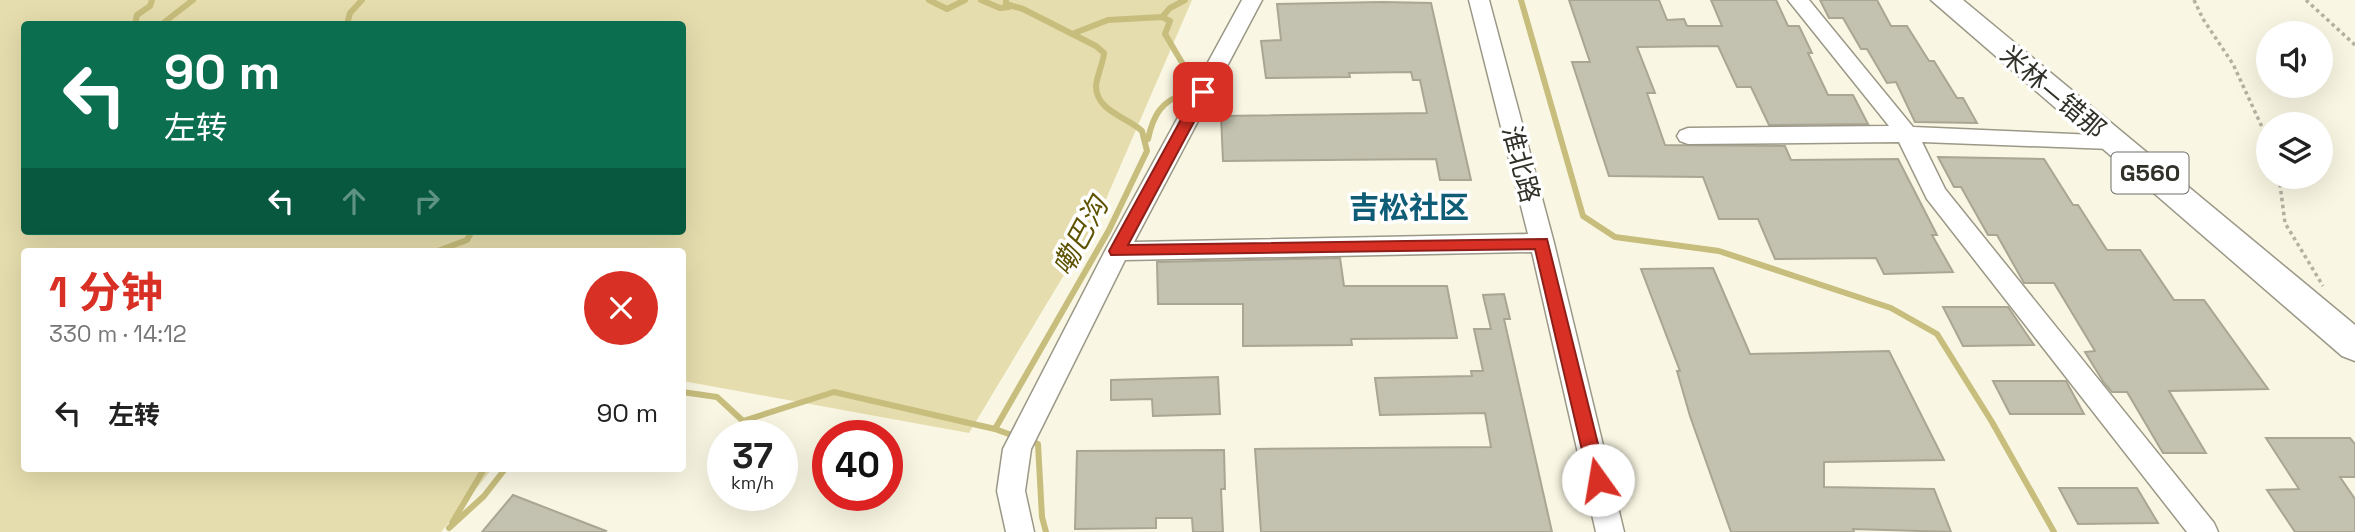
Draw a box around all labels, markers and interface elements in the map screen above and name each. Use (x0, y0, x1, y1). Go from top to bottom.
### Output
map controls (2256, 21, 2333, 189)
button: sound (2256, 21, 2333, 98)
street label: 米林—错那 (1993, 38, 2113, 146)
text: 90 m (164, 41, 280, 103)
icon: left (49, 49, 140, 140)
pin (1173, 62, 1233, 122)
icon: arrive (1184, 73, 1222, 111)
text: 左转 (164, 108, 228, 148)
button: layers (2256, 112, 2333, 189)
street label: 淮北路 (1494, 122, 1548, 206)
road number: G560 (2112, 153, 2188, 194)
icon: left (262, 182, 300, 220)
icon: ahead (335, 182, 373, 220)
icon: right (408, 182, 446, 220)
water label: 嘞巴沟 (1044, 188, 1117, 282)
district label: 吉松社区 (1349, 188, 1469, 227)
text: 1 分钟 (49, 266, 163, 319)
button: close (584, 271, 658, 345)
text: 330 m · 14:12 (49, 319, 187, 349)
icon: left (49, 394, 87, 432)
text: 90 m (596, 396, 658, 430)
text: 左转 (108, 398, 160, 432)
speed limit sign: 40 (812, 420, 903, 511)
text: 37 (732, 434, 773, 478)
position arrow (1561, 443, 1635, 517)
text: km/h (731, 471, 774, 494)

